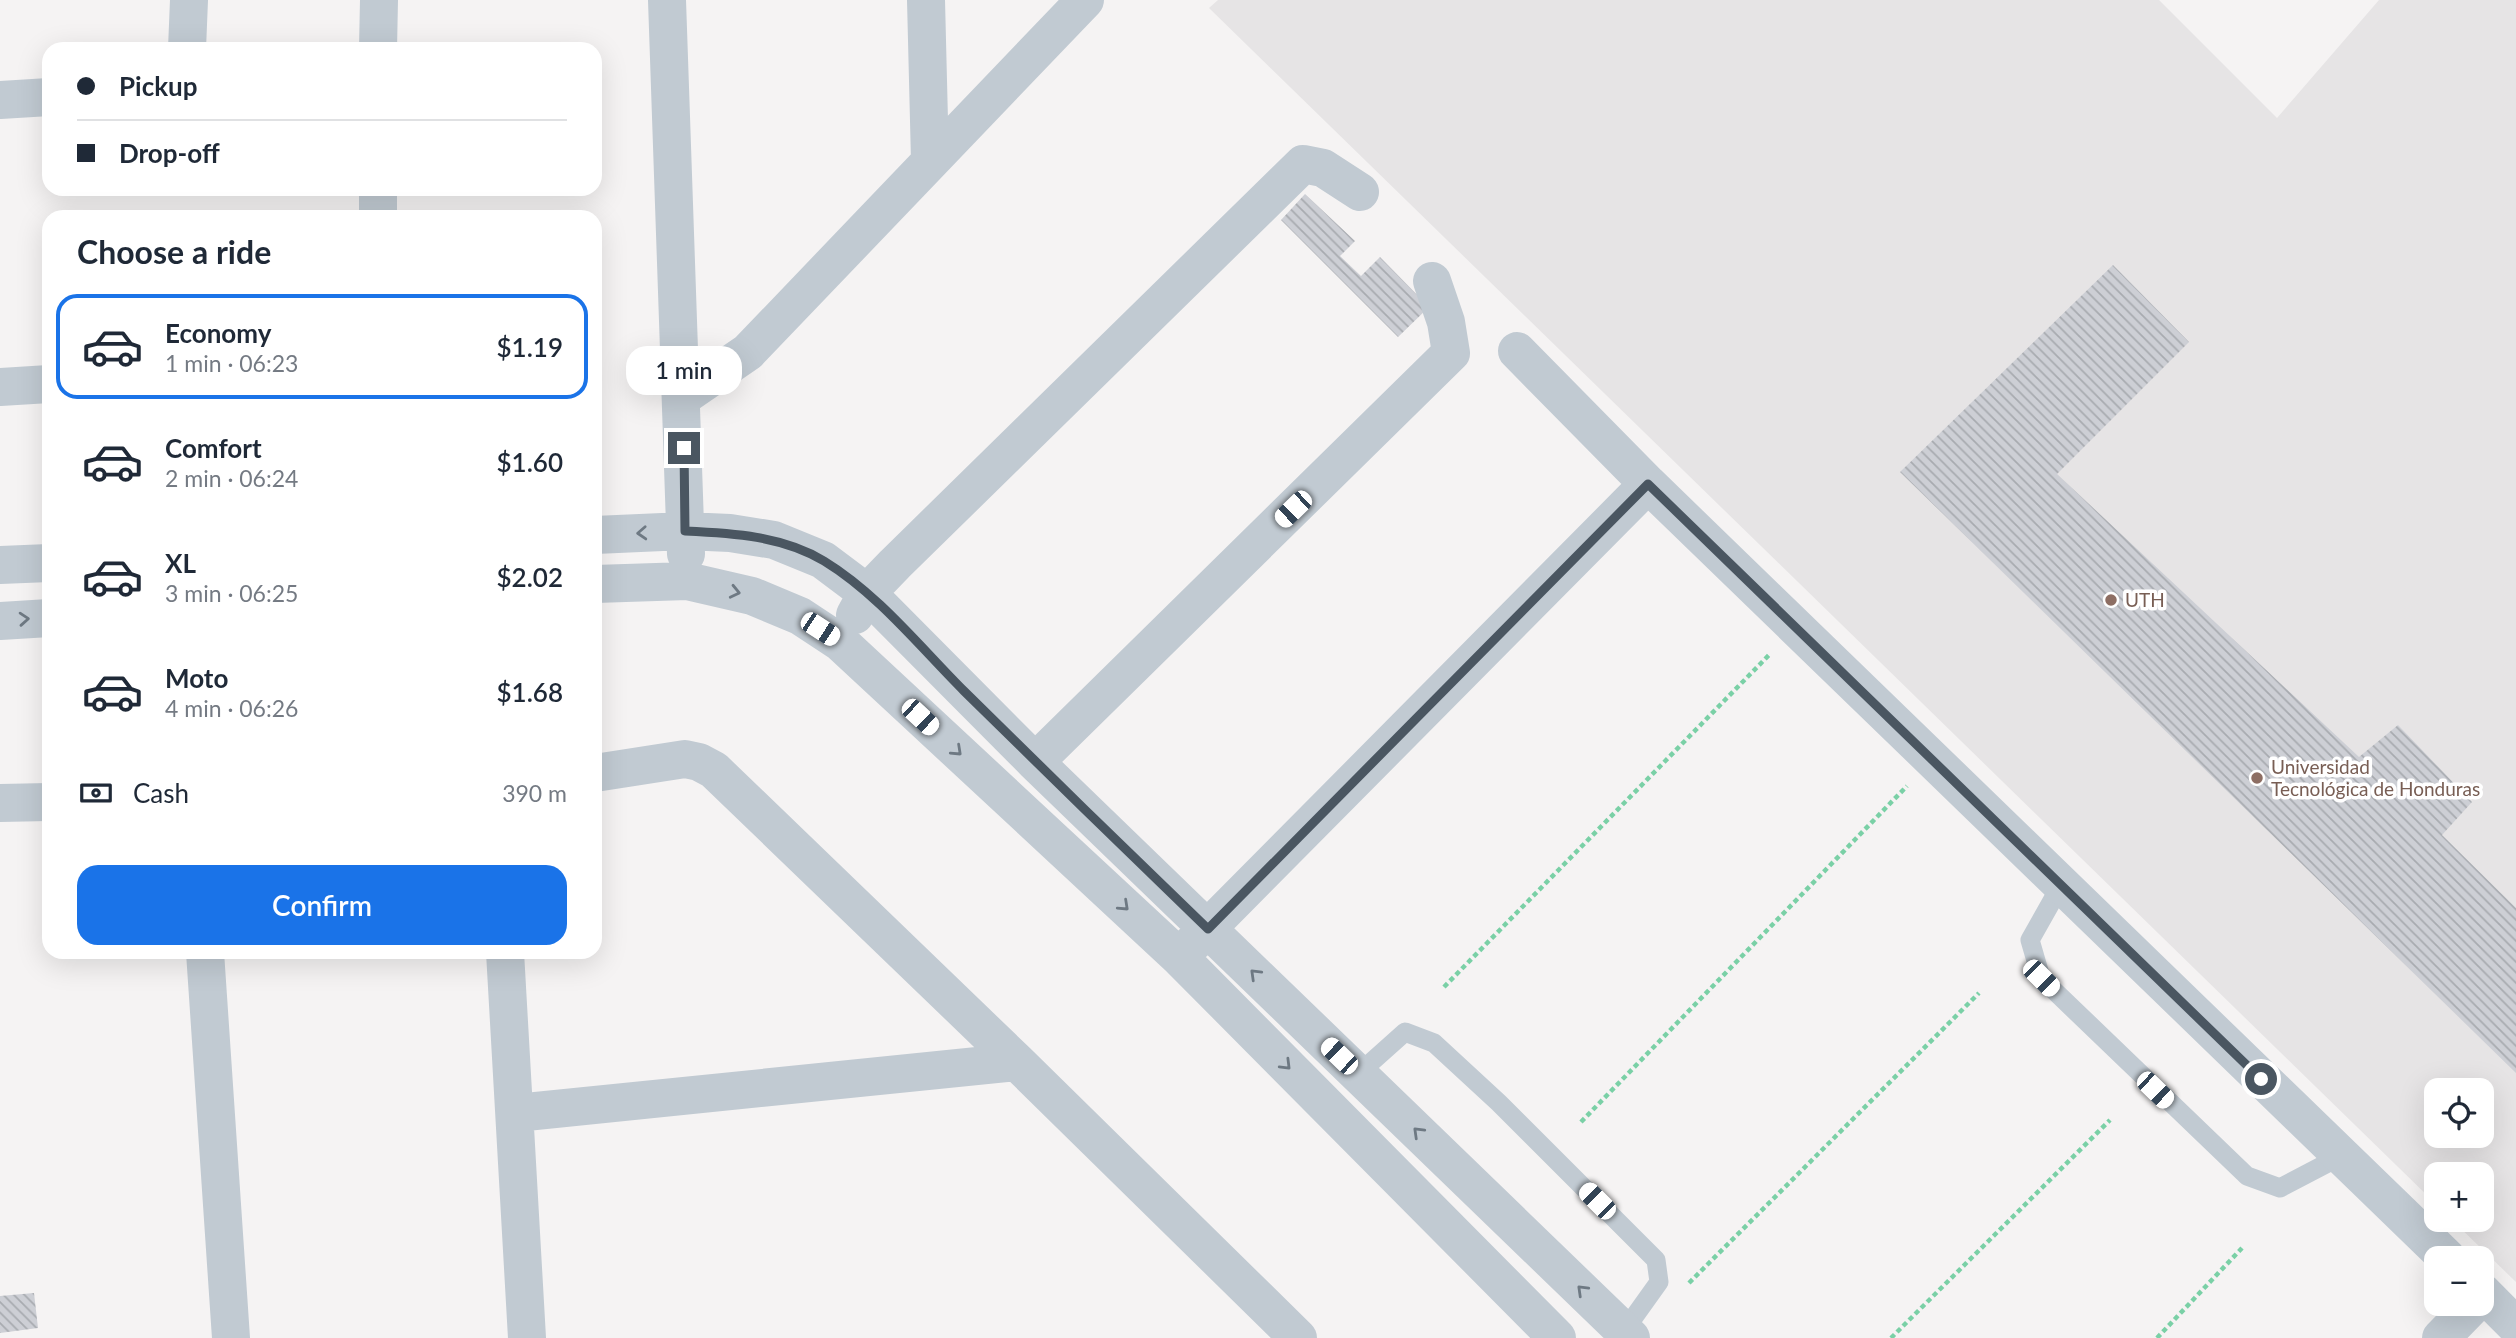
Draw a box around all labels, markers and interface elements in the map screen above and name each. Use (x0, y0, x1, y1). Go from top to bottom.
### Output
text: Pickup (119, 70, 198, 102)
text: Drop-off (119, 137, 220, 169)
text: Choose a ride (77, 232, 271, 271)
icon: car (81, 315, 144, 378)
text: Economy (165, 317, 271, 349)
text: $1.19 (497, 331, 563, 363)
callout: 1 min (626, 346, 742, 396)
text: 1 min · 06:23 (165, 349, 298, 377)
text: 1 min (656, 356, 712, 384)
icon: car (81, 430, 144, 493)
text: Comfort (165, 432, 262, 464)
route end (668, 432, 700, 464)
text: $1.60 (497, 446, 563, 478)
text: 2 min · 06:24 (165, 464, 298, 492)
car (1271, 487, 1316, 531)
one-way arrow (637, 525, 648, 540)
icon: car (81, 545, 144, 608)
text: XL (165, 547, 196, 579)
text: $2.02 (497, 561, 563, 593)
text: 3 min · 06:25 (165, 579, 298, 607)
one-way arrow (729, 584, 741, 598)
place label: UTH (2125, 588, 2165, 611)
marker: UTH (2103, 592, 2119, 608)
car (797, 609, 844, 649)
one-way arrow (19, 612, 30, 627)
icon: car (81, 660, 144, 723)
text: Moto (165, 662, 228, 694)
text: $1.68 (497, 676, 563, 708)
text: 4 min · 06:26 (165, 694, 298, 722)
car (898, 695, 943, 739)
one-way arrow (949, 742, 962, 755)
place label: Universidad Tecnológica de Honduras (2271, 755, 2480, 800)
marker: Universidad Tecnológica de Honduras (2249, 770, 2265, 786)
icon: cash (77, 774, 115, 812)
text: Cash (133, 777, 189, 809)
text: 390 m (502, 779, 567, 807)
button: Confirm (77, 865, 567, 945)
one-way arrow (1116, 897, 1129, 910)
car (2019, 956, 2064, 1000)
one-way arrow (1250, 970, 1263, 983)
car (1317, 1034, 1362, 1078)
one-way arrow (1278, 1057, 1290, 1069)
route start (2245, 1063, 2277, 1095)
car (2133, 1068, 2178, 1112)
map controls (2424, 1078, 2494, 1316)
button: locate (2424, 1078, 2494, 1148)
one-way arrow (1414, 1128, 1427, 1141)
button: + (2424, 1162, 2494, 1232)
car (1575, 1179, 1620, 1223)
button: − (2424, 1246, 2494, 1316)
one-way arrow (1577, 1286, 1590, 1299)

